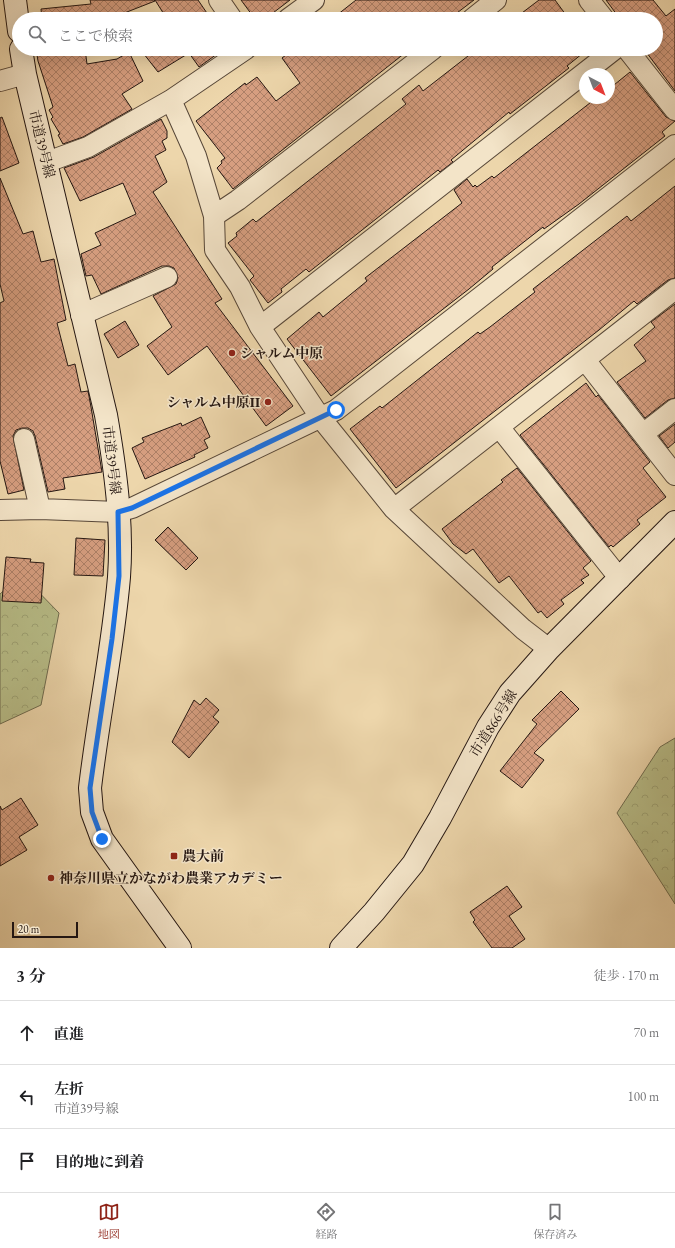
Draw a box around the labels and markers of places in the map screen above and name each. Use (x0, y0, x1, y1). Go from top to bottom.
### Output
place label: シャルム中原 (240, 344, 323, 362)
marker: シャルム中原 (227, 348, 237, 358)
place label: シャルム中原II (167, 393, 260, 411)
marker: シャルム中原II (263, 397, 273, 407)
place label: 農大前 (182, 847, 224, 865)
marker: 農大前 (169, 851, 179, 861)
place label: 神奈川県立かながわ農業アカデミー (59, 869, 283, 887)
marker: 神奈川県立かながわ農業アカデミー (46, 873, 56, 883)

